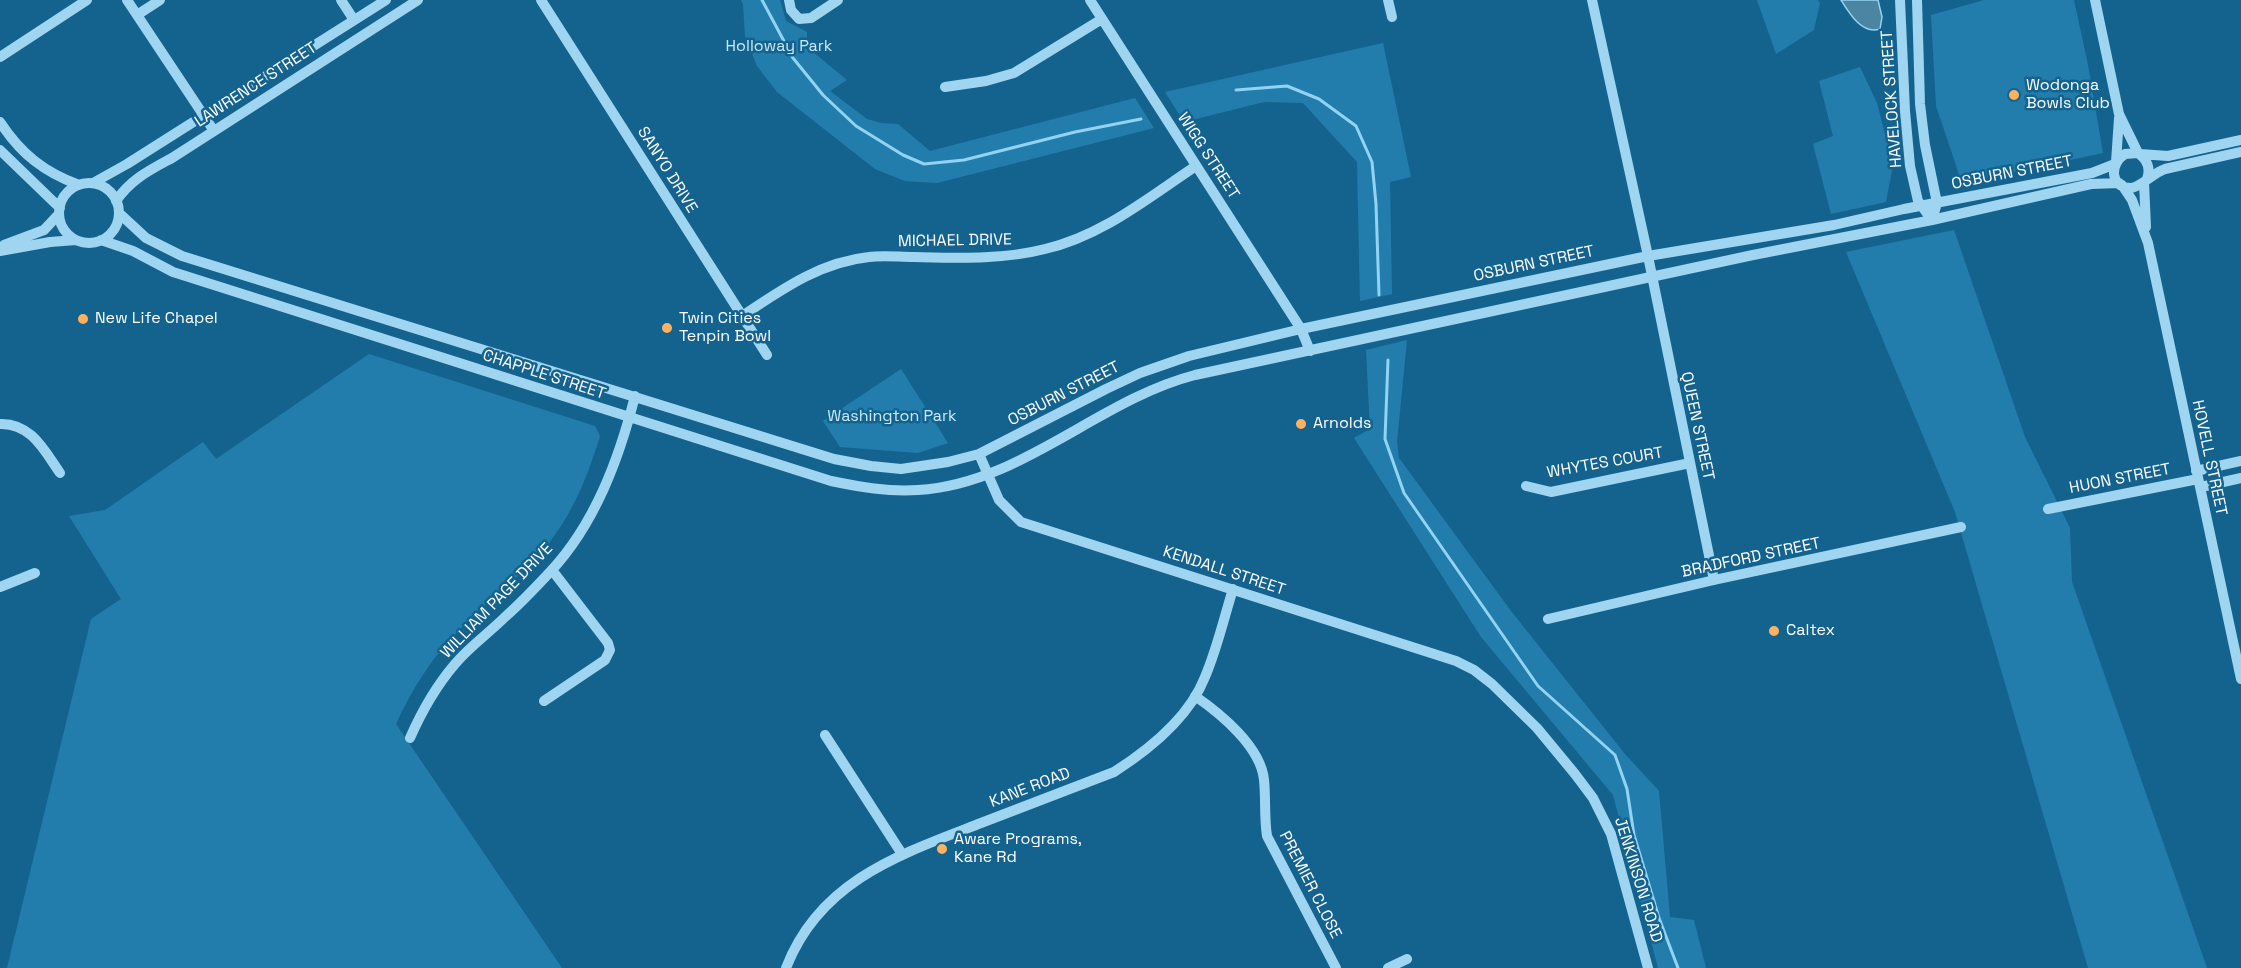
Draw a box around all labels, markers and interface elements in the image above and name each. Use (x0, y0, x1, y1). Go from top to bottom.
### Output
street label: HAVELOCK STREET (1878, 29, 1906, 169)
park label: Holloway Park (726, 37, 832, 57)
street label: LAWRENCE STREET (191, 38, 321, 132)
place label: Wodonga Bowls Club (2026, 76, 2110, 114)
marker: Wodonga Bowls Club (2007, 88, 2021, 102)
street label: WIGG STREET (1173, 109, 1243, 203)
street label: SANYO DRIVE (633, 123, 701, 217)
street label: OSBURN STREET (1950, 152, 2074, 194)
street label: MICHAEL DRIVE (898, 230, 1012, 252)
street label: OSBURN STREET (1472, 242, 1596, 286)
place label: New Life Chapel (95, 309, 218, 329)
place label: Twin Cities Tenpin Bowl (679, 309, 771, 347)
marker: New Life Chapel (76, 312, 90, 326)
marker: Twin Cities Tenpin Bowl (660, 321, 674, 335)
street label: CHAPPLE STREET (480, 346, 608, 404)
street label: OSBURN STREET (1005, 358, 1123, 430)
street label: QUEEN STREET (1676, 370, 1718, 482)
street label: HOVELL STREET (2187, 398, 2231, 518)
park label: Washington Park (827, 407, 957, 427)
place label: Arnolds (1313, 414, 1371, 434)
marker: Arnolds (1294, 417, 1308, 431)
street label: WHYTES COURT (1545, 443, 1665, 483)
street label: HUON STREET (2068, 460, 2172, 498)
street label: BRADFORD STREET (1680, 534, 1822, 582)
street label: WILLIAM PAGE DRIVE (437, 539, 557, 663)
street label: KENDALL STREET (1160, 542, 1288, 600)
place label: Caltex (1786, 621, 1835, 641)
marker: Caltex (1767, 624, 1781, 638)
street label: KANE ROAD (987, 764, 1073, 812)
street label: JENKINSON ROAD (1610, 815, 1666, 945)
street label: PREMIER CLOSE (1275, 828, 1345, 942)
place label: Aware Programs, Kane Rd (954, 830, 1082, 868)
marker: Aware Programs, Kane Rd (935, 842, 949, 856)

